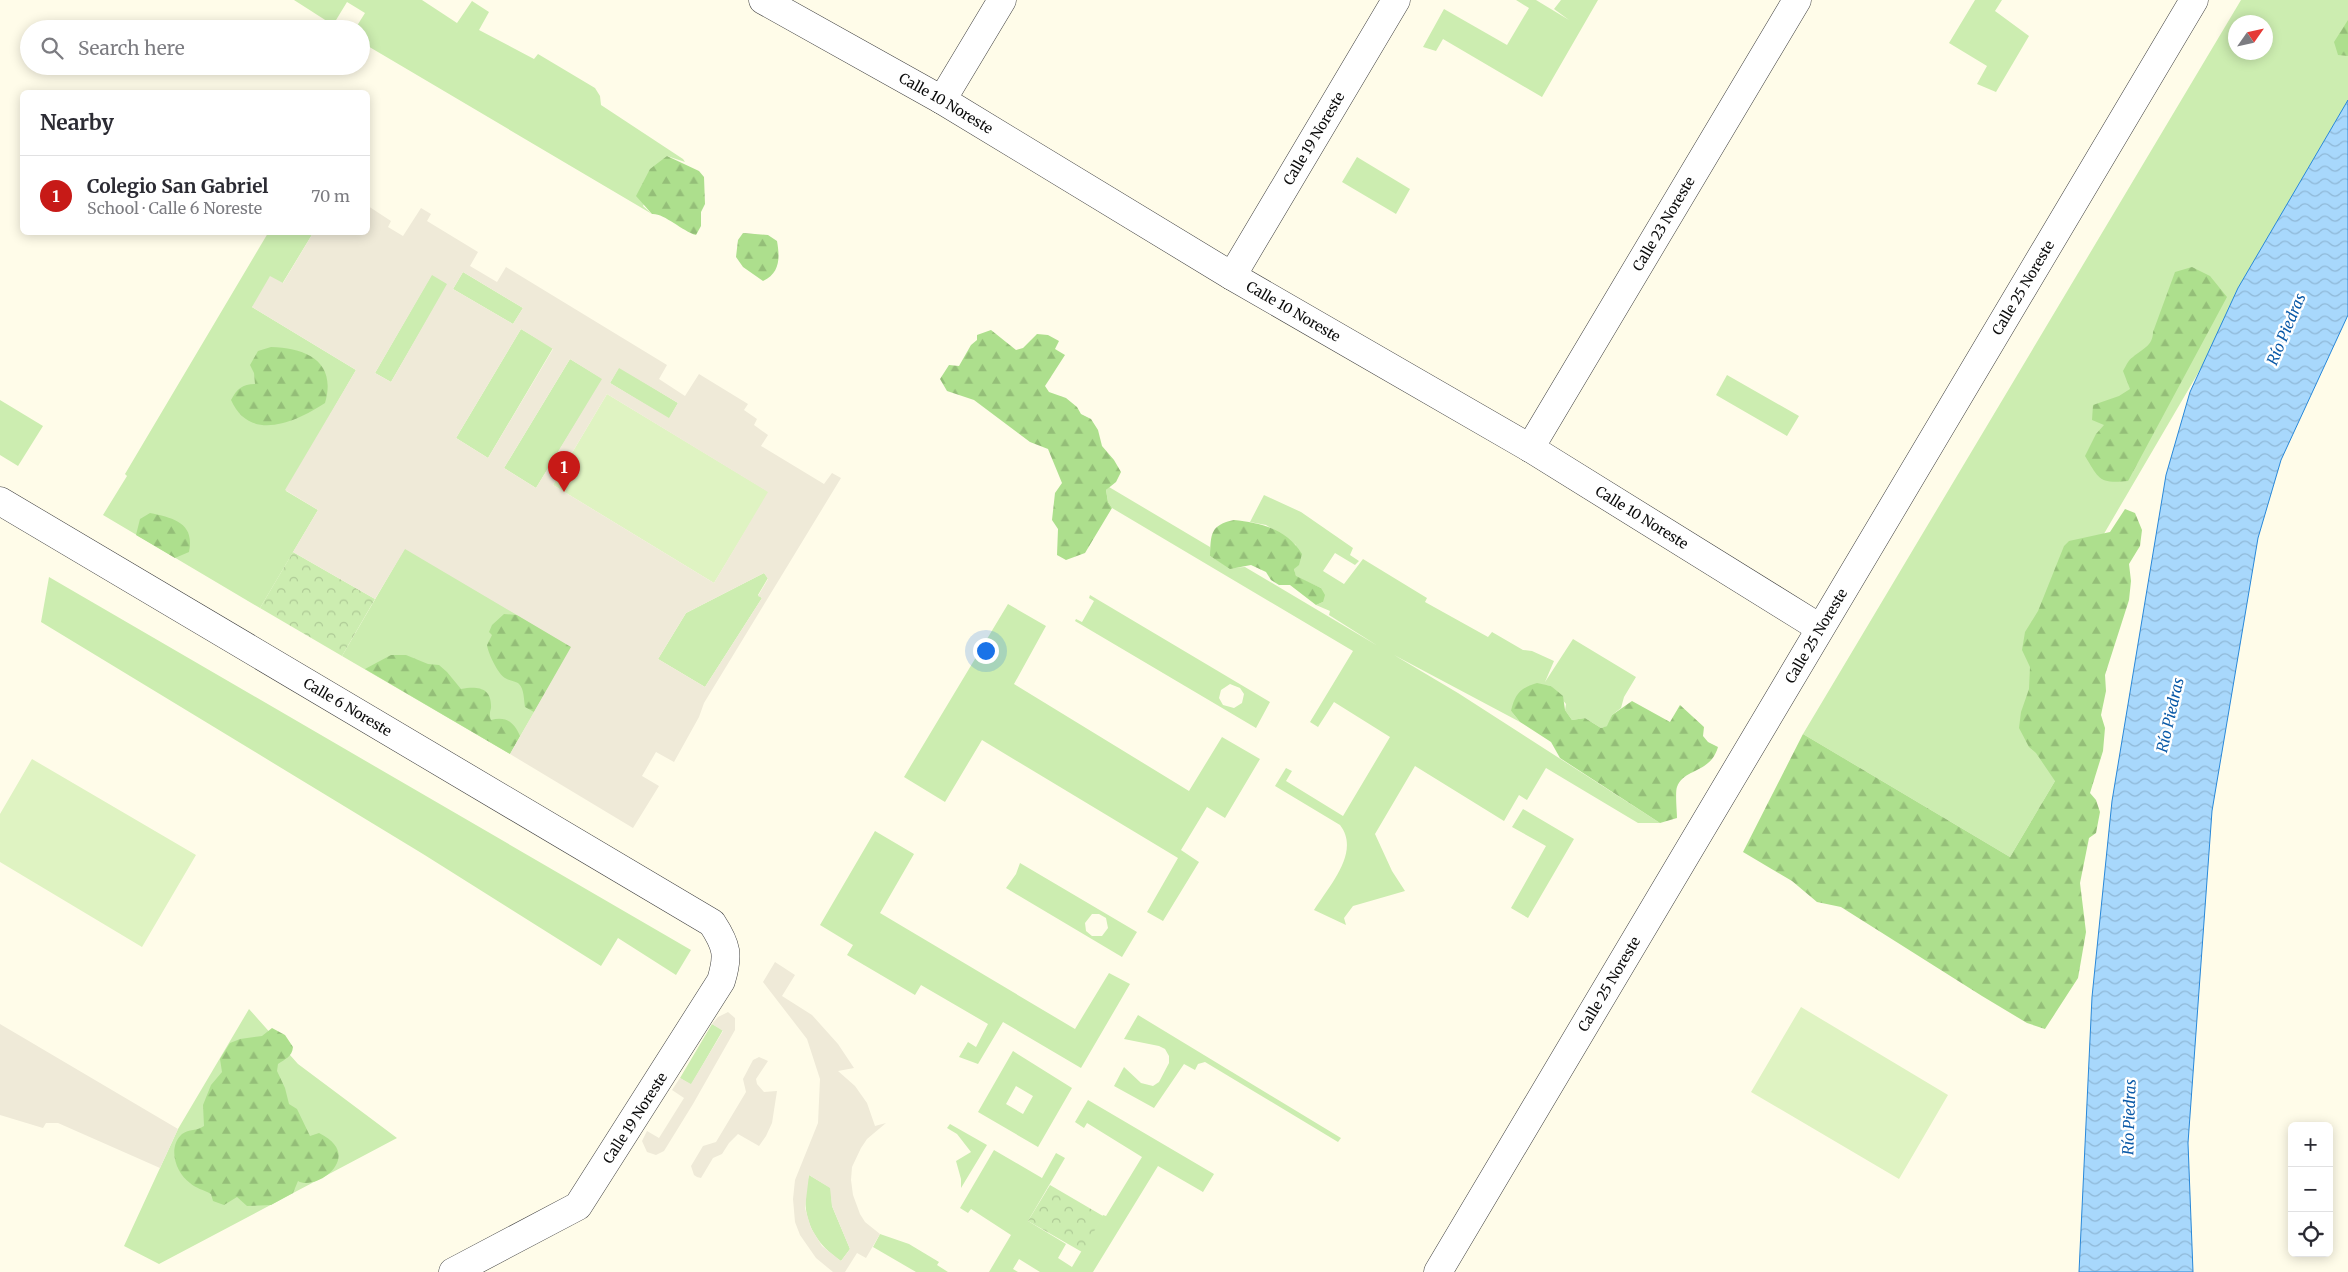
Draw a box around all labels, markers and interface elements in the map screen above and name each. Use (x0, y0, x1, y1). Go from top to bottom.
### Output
north arrow (2228, 15, 2273, 60)
search box (20, 20, 370, 75)
icon: search (38, 34, 66, 62)
text: Search here (78, 36, 185, 60)
street label: Calle 10 Noreste (896, 69, 996, 138)
street label: Calle 19 Noreste (1279, 89, 1348, 188)
text: Nearby (40, 109, 114, 136)
street label: Calle 23 Noreste (1629, 173, 1699, 274)
text: Colegio San Gabriel (87, 174, 269, 198)
text: 1 (52, 186, 60, 206)
text: 70 m (311, 186, 350, 206)
text: School · Calle 6 Noreste (87, 198, 262, 218)
street label: Calle 25 Noreste (1988, 237, 2058, 338)
street label: Calle 10 Noreste (1243, 277, 1344, 346)
water label: Río Piedras (2262, 290, 2310, 368)
pin: 1 (548, 451, 580, 492)
street label: Calle 10 Noreste (1592, 482, 1692, 553)
street label: Calle 25 Noreste (1781, 585, 1851, 687)
your location (973, 638, 999, 664)
street label: Calle 6 Noreste (300, 674, 395, 740)
water label: Río Piedras (2152, 676, 2188, 754)
street label: Calle 25 Noreste (1574, 933, 1644, 1035)
street label: Calle 19 Noreste (599, 1069, 671, 1167)
water label: Río Piedras (2118, 1079, 2140, 1155)
map controls (2288, 1122, 2333, 1257)
button: + (2288, 1122, 2333, 1167)
button: − (2288, 1167, 2333, 1212)
button: locate (2288, 1212, 2333, 1257)

